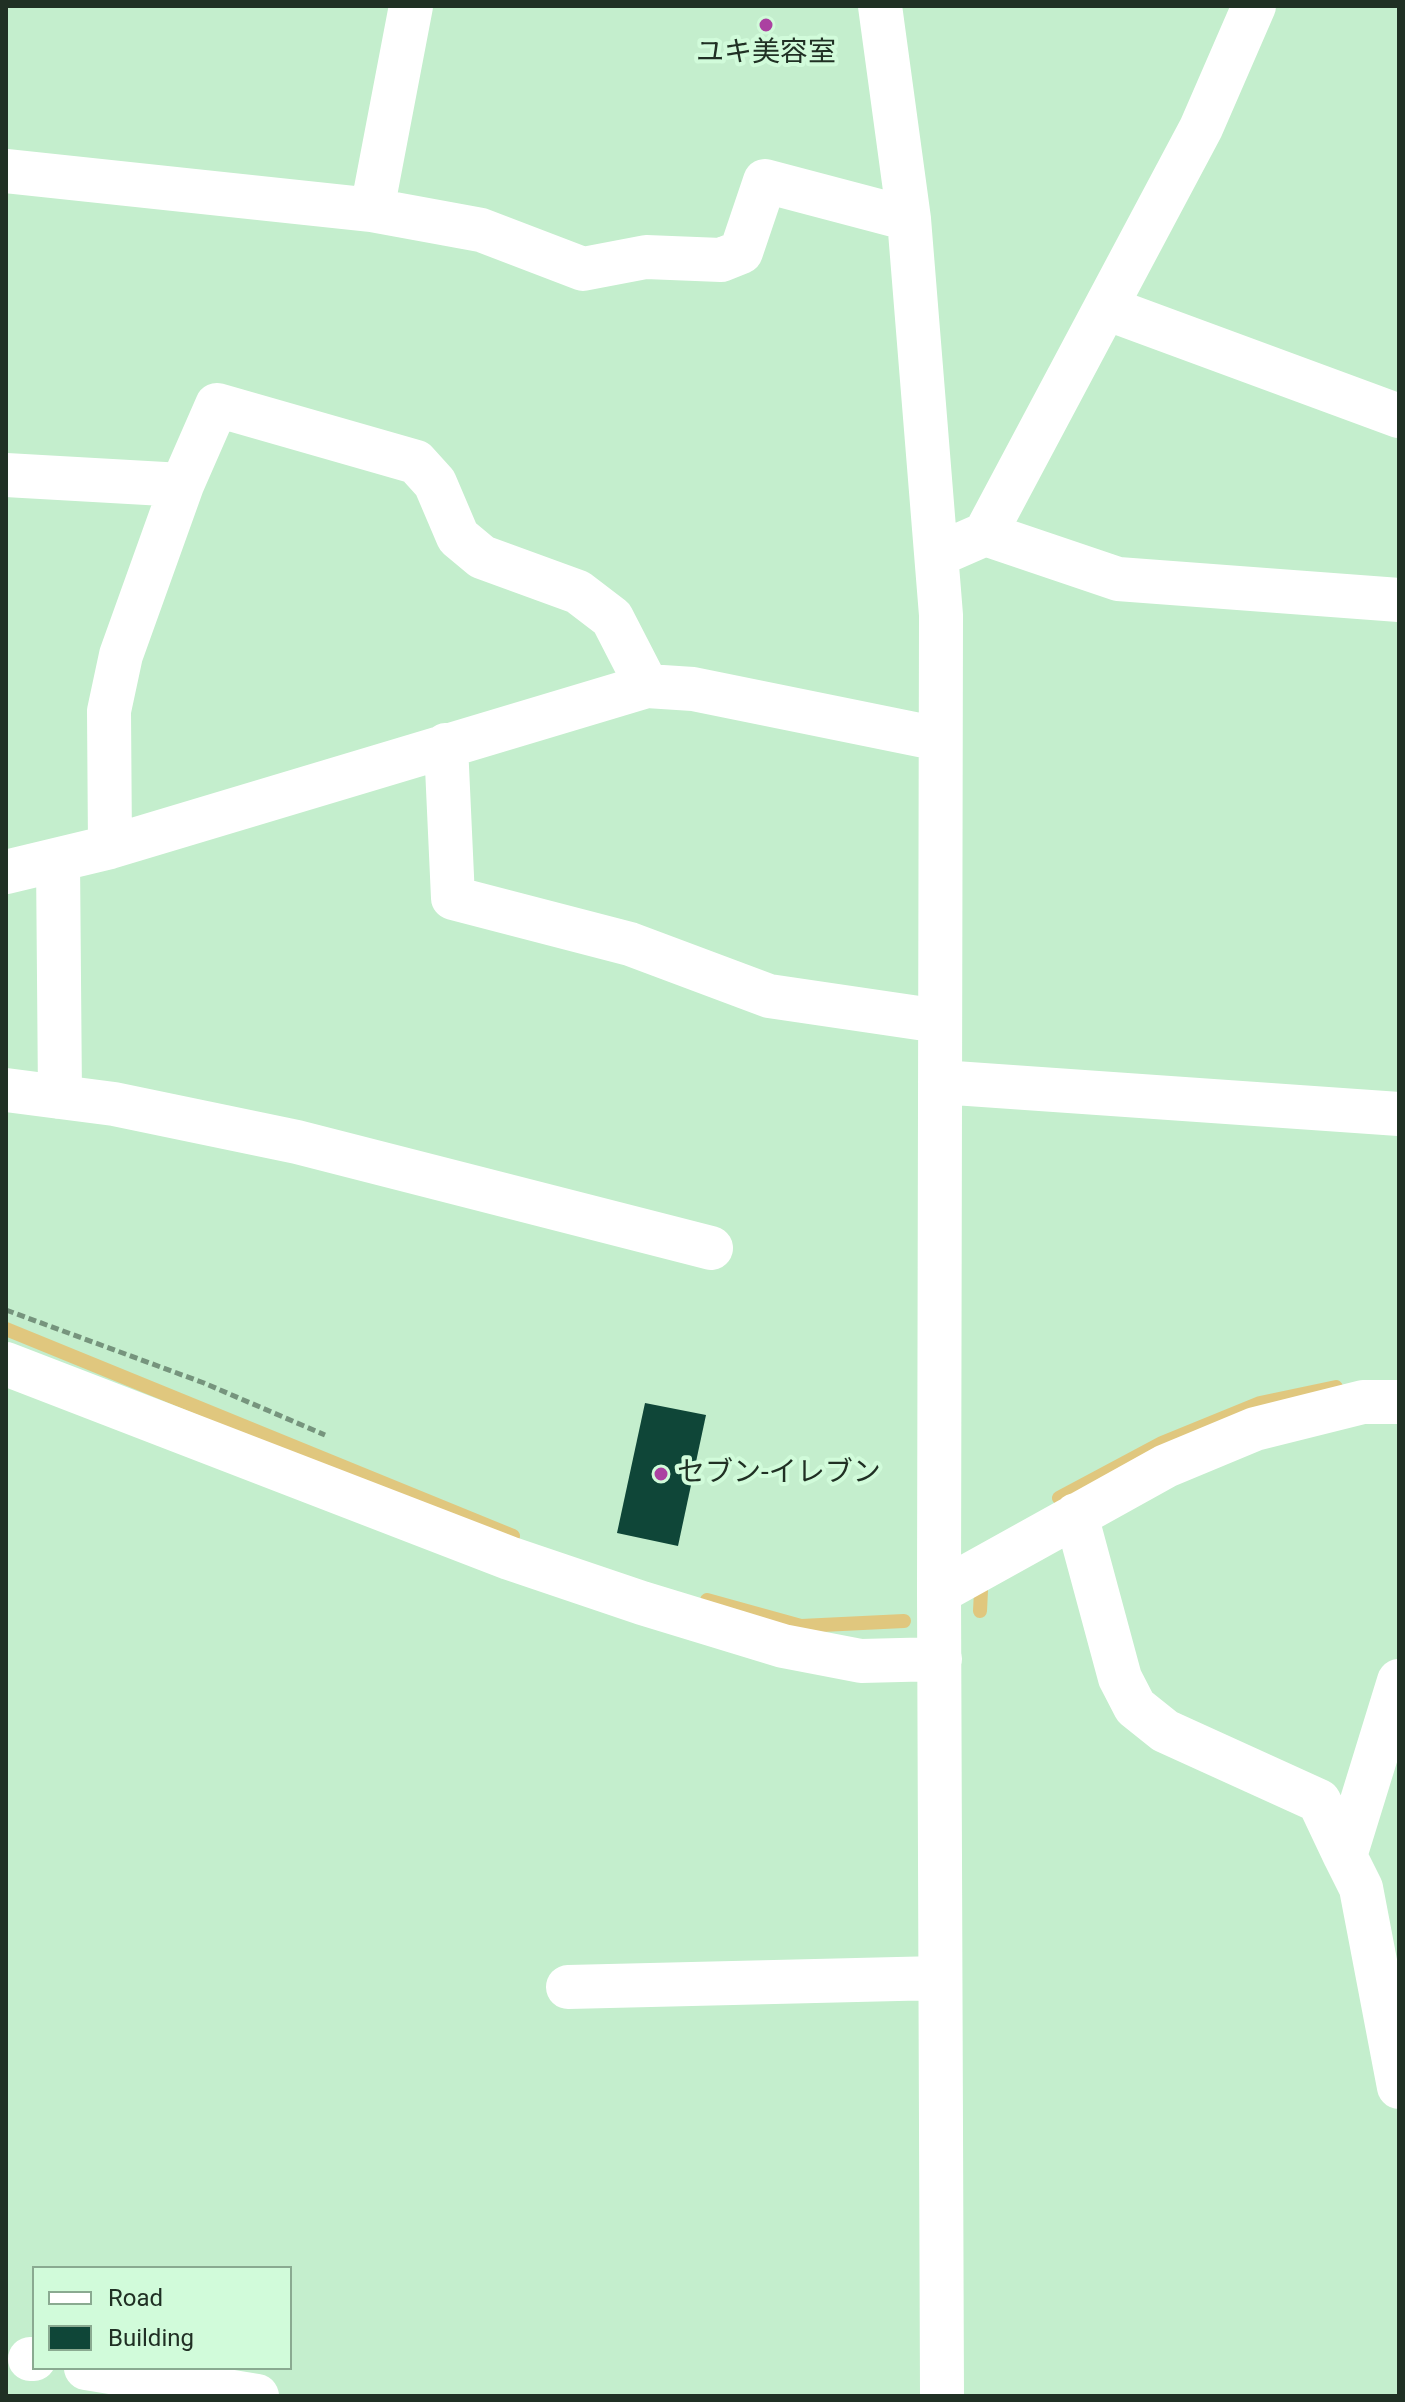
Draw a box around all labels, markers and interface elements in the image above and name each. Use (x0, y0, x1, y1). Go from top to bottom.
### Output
marker: ユキ美容室 (757, 16, 775, 34)
place label: ユキ美容室 (696, 37, 836, 71)
place label: セブン-イレブン (677, 1457, 881, 1491)
marker: セブン-イレブン (652, 1465, 670, 1483)
legend (32, 2266, 292, 2370)
text: Road (108, 2284, 163, 2312)
text: Building (108, 2324, 194, 2352)

